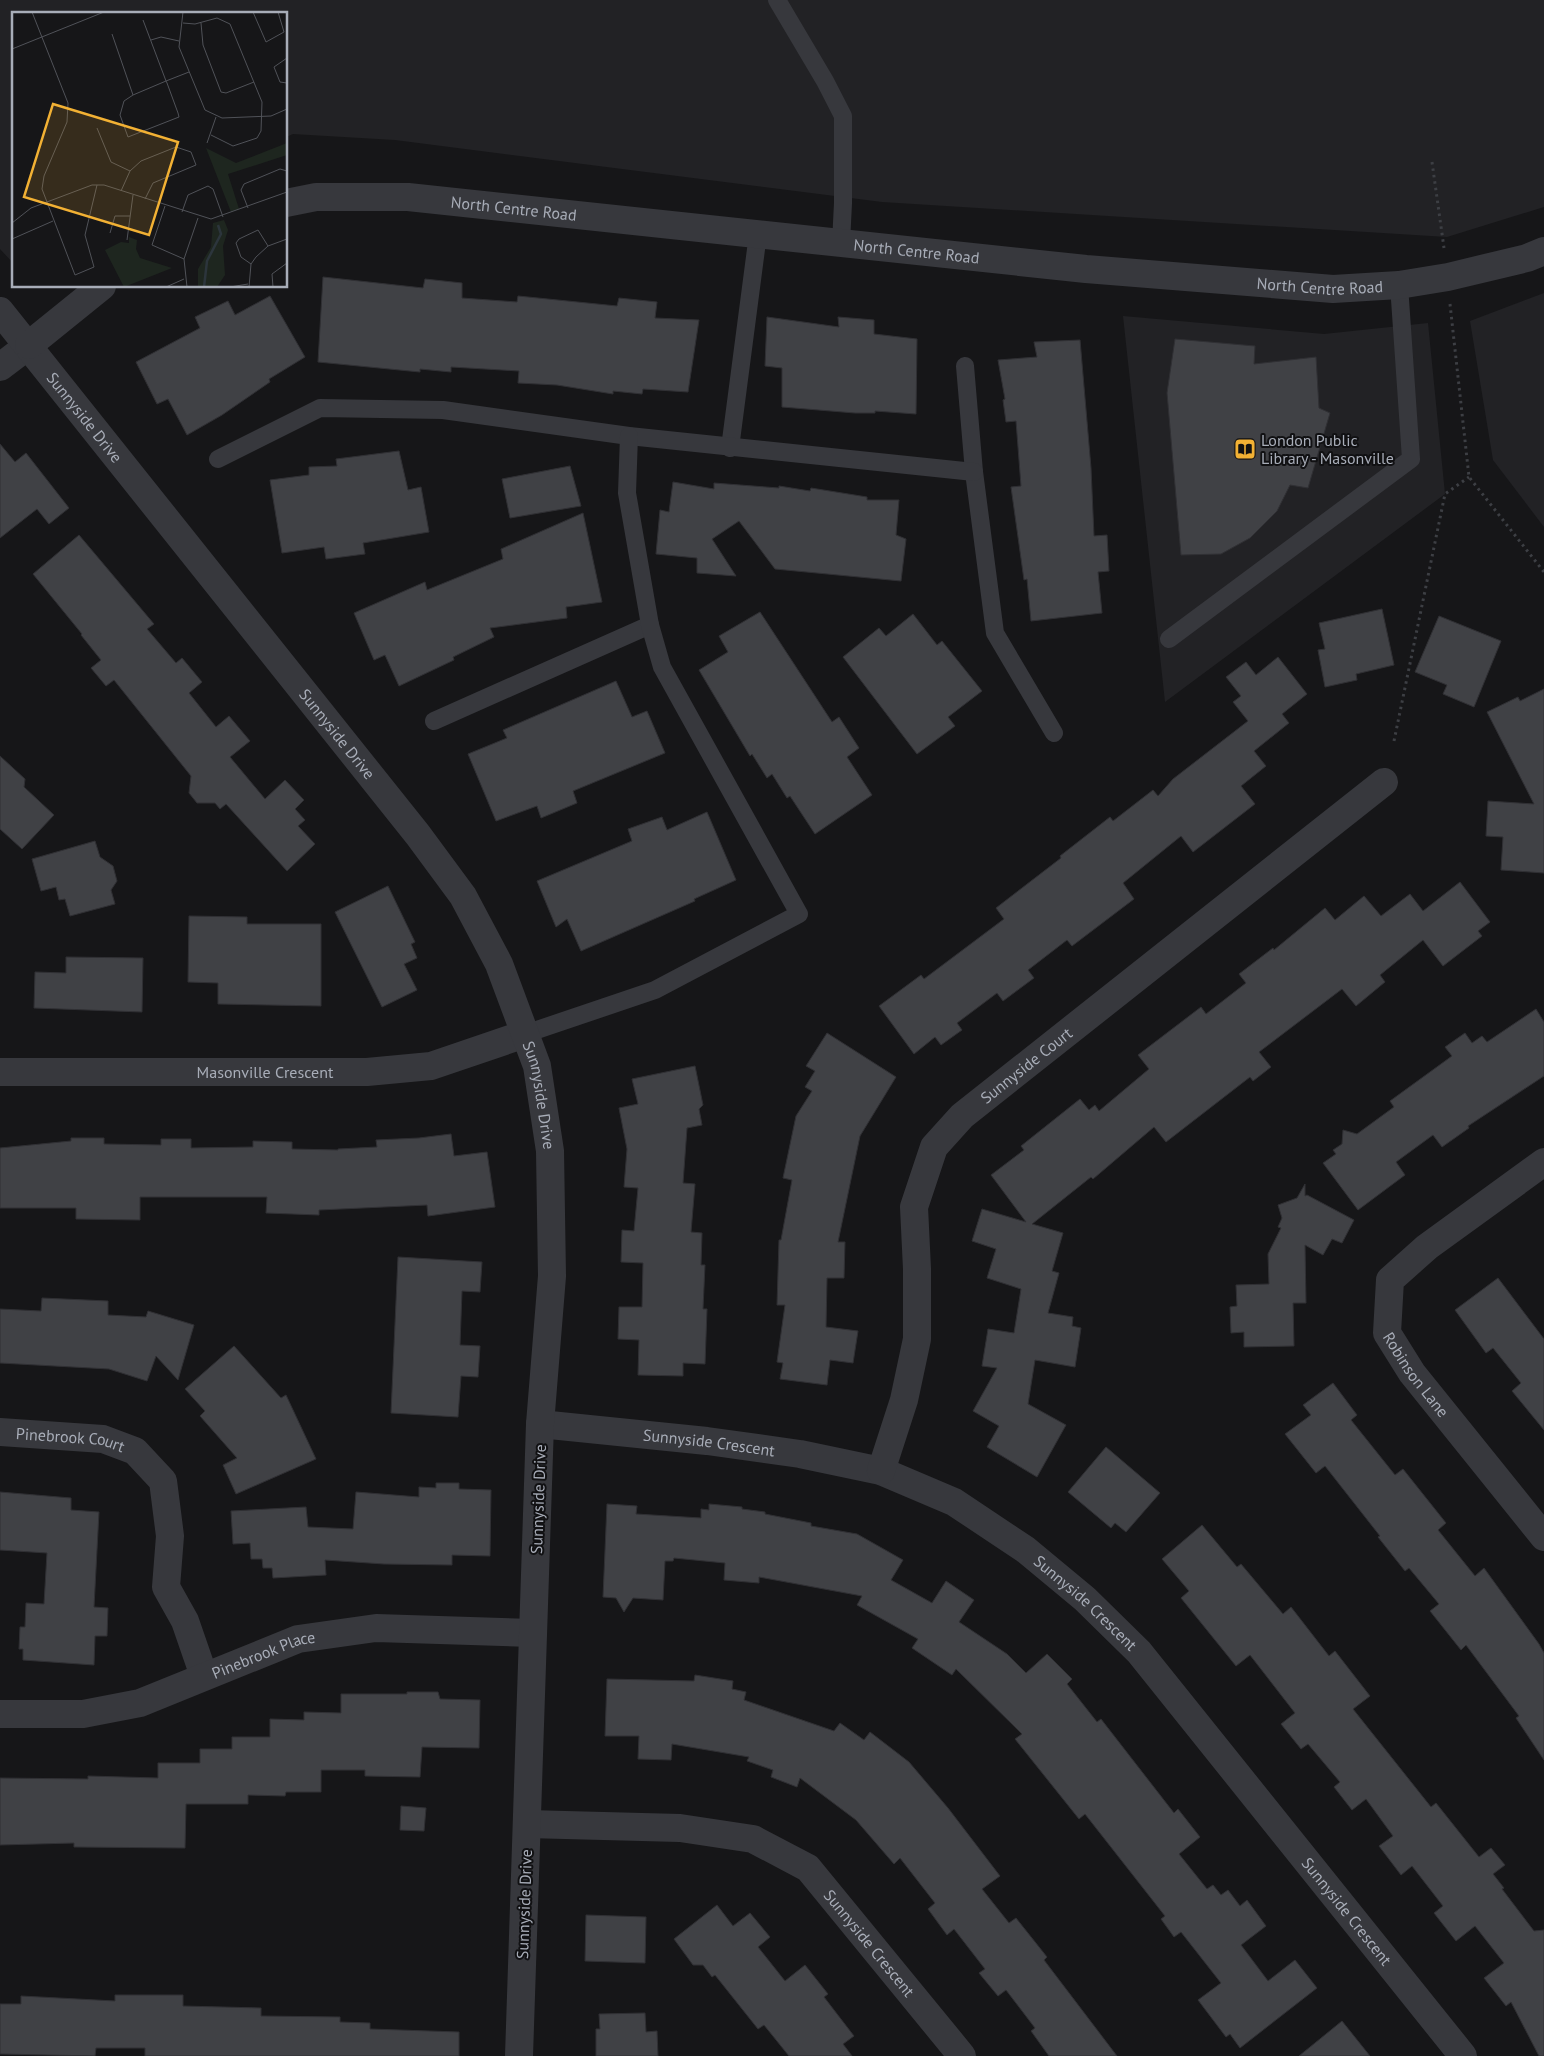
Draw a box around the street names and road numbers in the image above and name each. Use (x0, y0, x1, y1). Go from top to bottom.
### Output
street label: North Centre Road (450, 192, 578, 225)
street label: North Centre Road (853, 234, 980, 268)
street label: North Centre Road (1256, 273, 1384, 299)
street label: Sunnyside Drive (43, 368, 127, 467)
street label: Sunnyside Drive (295, 685, 380, 783)
street label: Sunnyside Court (976, 1022, 1077, 1108)
street label: Sunnyside Drive (519, 1038, 560, 1151)
street label: Masonville Crescent (197, 1062, 334, 1082)
street label: Robinson Lane (1379, 1328, 1453, 1421)
street label: Pinebrook Court (15, 1423, 128, 1457)
street label: Sunnyside Crescent (642, 1425, 777, 1460)
street label: Sunnyside Drive (526, 1444, 550, 1554)
street label: Sunnyside Crescent (1030, 1551, 1142, 1655)
street label: Pinebrook Place (209, 1627, 316, 1683)
street label: Sunnyside Drive (512, 1849, 536, 1959)
street label: Sunnyside Crescent (1298, 1853, 1397, 1970)
street label: Sunnyside Crescent (820, 1885, 920, 2001)

